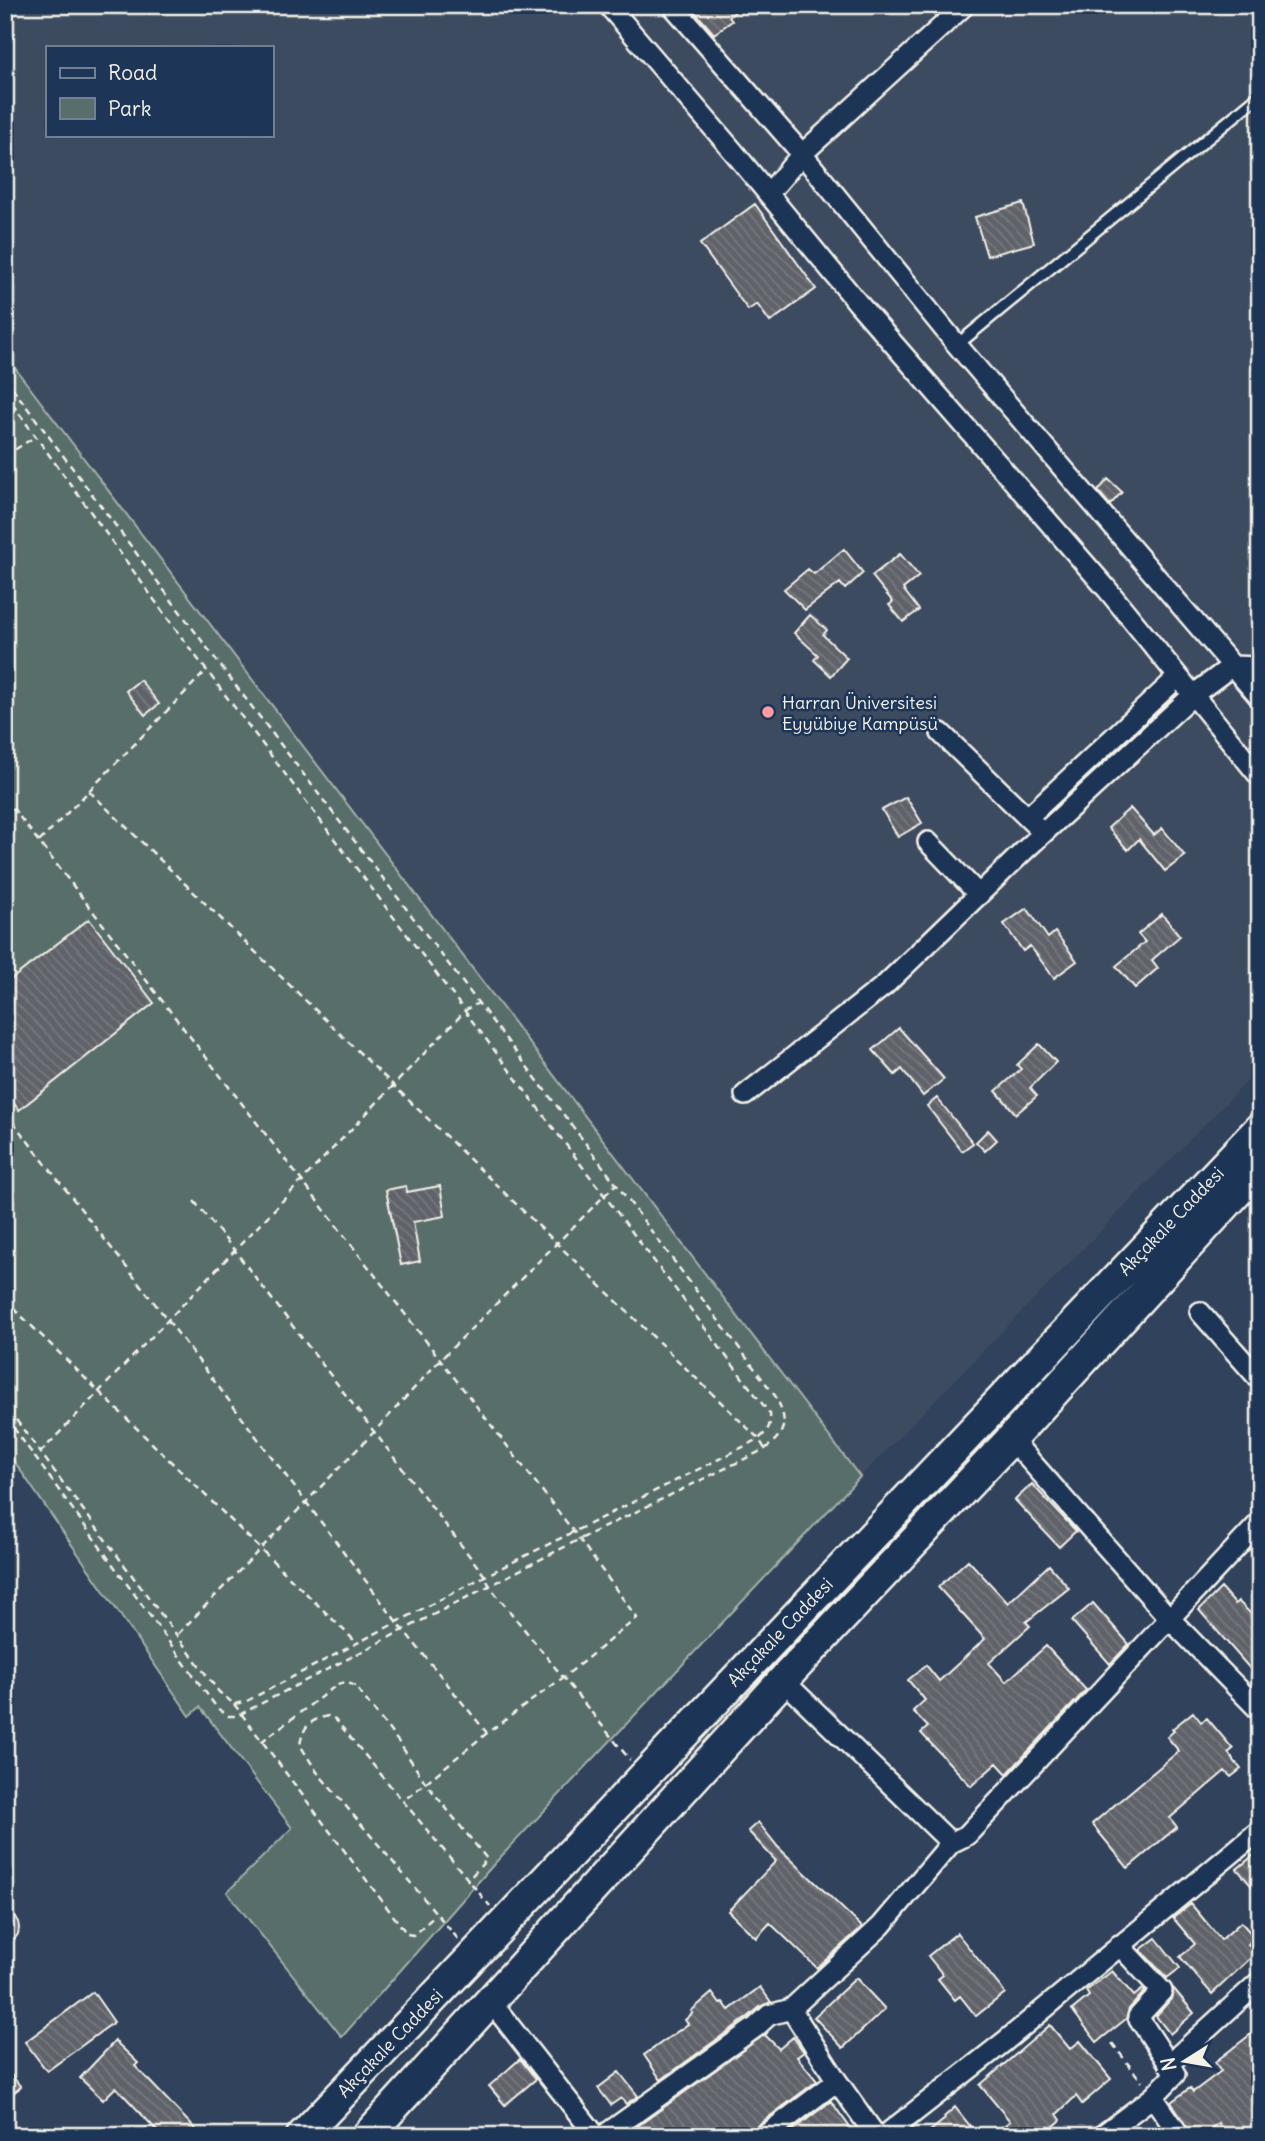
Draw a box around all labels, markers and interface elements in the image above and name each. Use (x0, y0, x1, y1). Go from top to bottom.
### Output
legend (46, 46, 273, 136)
text: Road (108, 59, 157, 86)
text: Park (108, 95, 151, 122)
place label: Harran Üniversitesi Eyyübiye Kampüsü (782, 691, 938, 735)
marker: Harran Üniversitesi Eyyübiye Kampüsü (760, 704, 776, 720)
street label: Akçakale Caddesi (1113, 1162, 1229, 1280)
street label: Akçakale Caddesi (722, 1573, 838, 1691)
street label: Akçakale Caddesi (332, 1984, 448, 2102)
north arrow (1150, 2025, 1220, 2096)
text: N (1155, 2056, 1181, 2073)

